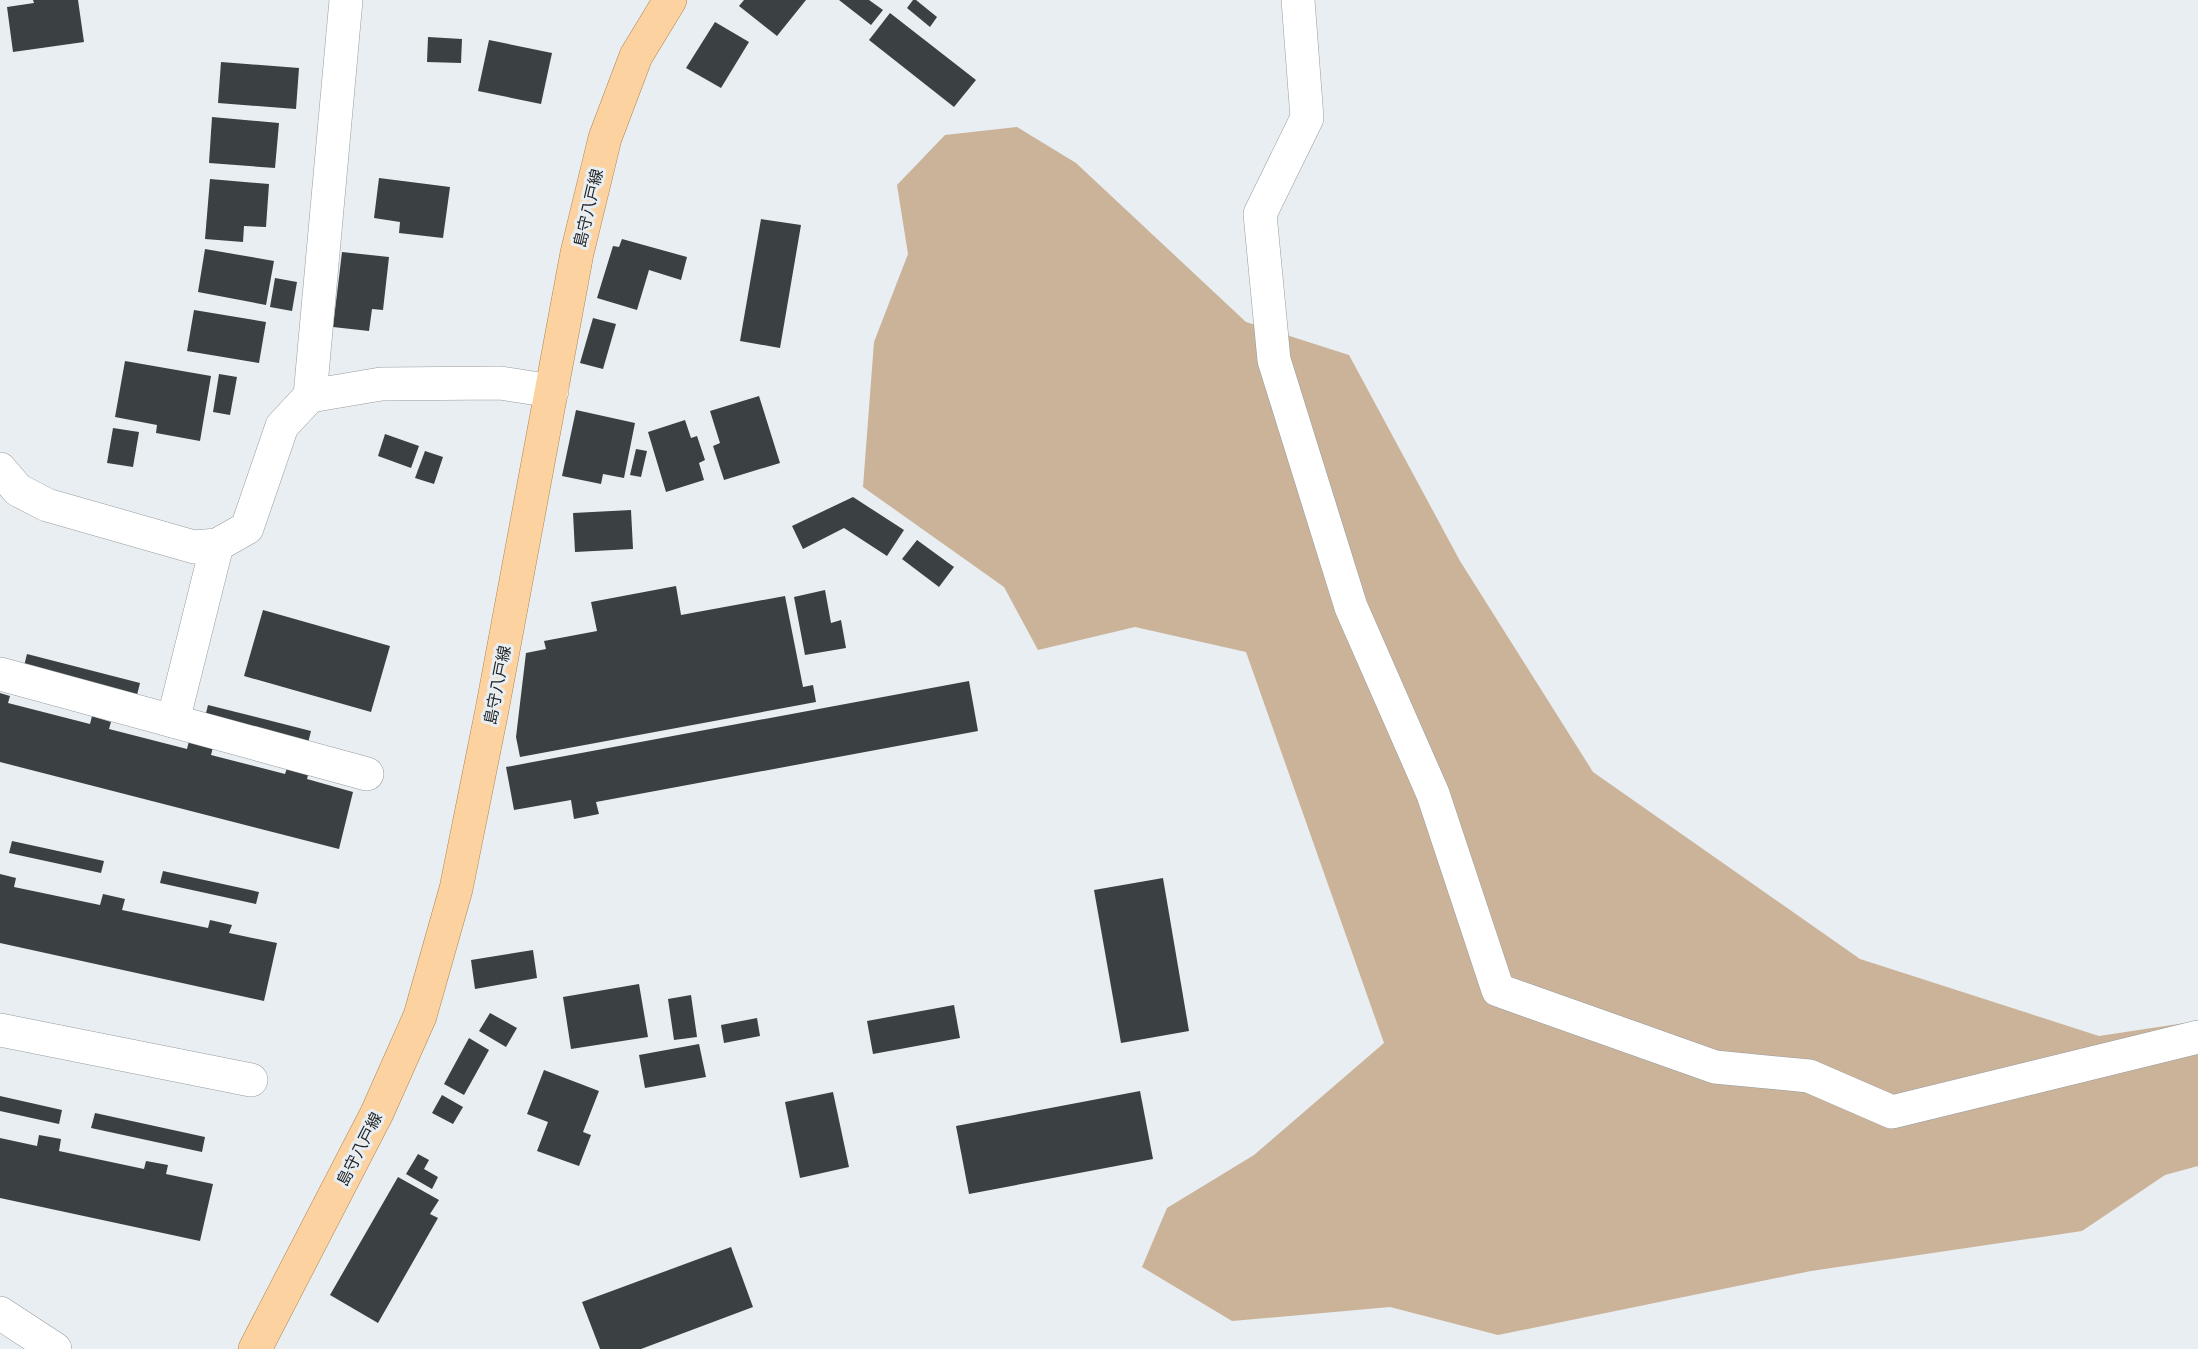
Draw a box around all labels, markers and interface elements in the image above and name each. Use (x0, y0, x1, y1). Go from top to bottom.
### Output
street label: 島守八戸線 (569, 167, 609, 250)
street label: 島守八戸線 (480, 644, 516, 727)
street label: 島守八戸線 (332, 1109, 388, 1190)

